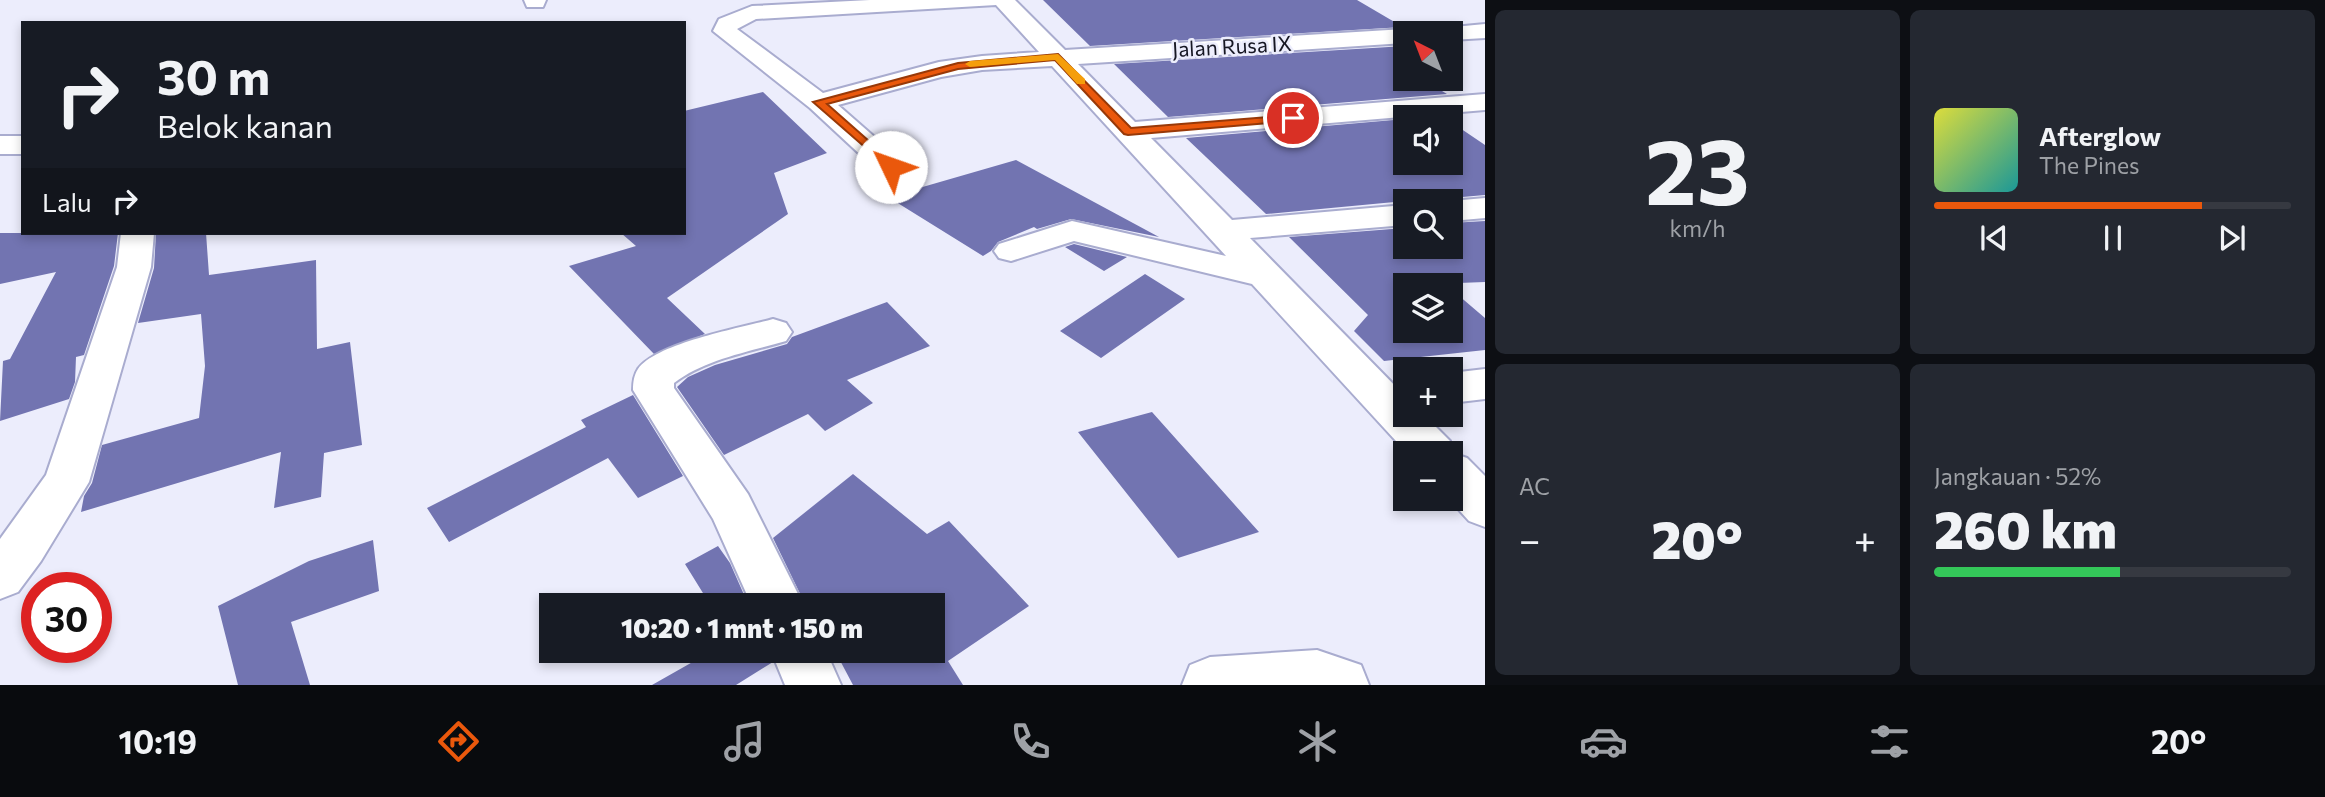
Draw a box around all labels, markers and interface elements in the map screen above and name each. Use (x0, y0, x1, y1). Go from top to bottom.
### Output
north arrow (1393, 21, 1463, 91)
map controls (1393, 21, 1463, 511)
street label: Jalan Rusa IX (1171, 30, 1292, 61)
text: 30 m (157, 45, 270, 105)
icon: right (42, 49, 133, 140)
pin (1263, 88, 1323, 148)
icon: arrive (1274, 99, 1312, 137)
text: Belok kanan (157, 105, 333, 145)
button: sound (1393, 105, 1463, 175)
text: 23 (1645, 112, 1750, 224)
text: Afterglow (2039, 120, 2161, 151)
position arrow (854, 130, 928, 204)
text: The Pines (2039, 151, 2140, 179)
icon: right (106, 182, 144, 220)
text: Lalu (42, 186, 92, 217)
button: search (1393, 189, 1463, 259)
text: km/h (1670, 214, 1725, 242)
icon: previous (1975, 219, 2013, 257)
icon: pause (2094, 219, 2132, 257)
icon: next (2213, 219, 2251, 257)
button: layers (1393, 273, 1463, 343)
button: + (1393, 357, 1463, 427)
button: − (1393, 441, 1463, 511)
text: Jangkauan · 52% (1934, 462, 2101, 490)
text: AC (1519, 472, 1550, 500)
text: 260 km (1934, 496, 2117, 560)
text: 20° (1651, 506, 1743, 570)
text: − (1519, 515, 1541, 562)
text: + (1854, 515, 1876, 562)
speed limit sign: 30 (21, 572, 112, 663)
text: 10:20 · 1 mnt · 150 m (621, 612, 863, 643)
icon: directions (434, 717, 483, 766)
icon: music (720, 717, 769, 766)
icon: phone (1006, 717, 1055, 766)
icon: climate (1293, 717, 1342, 766)
icon: car (1579, 717, 1628, 766)
icon: filters (1865, 717, 1914, 766)
text: 10:19 (119, 721, 197, 761)
text: 20° (2151, 721, 2206, 761)

